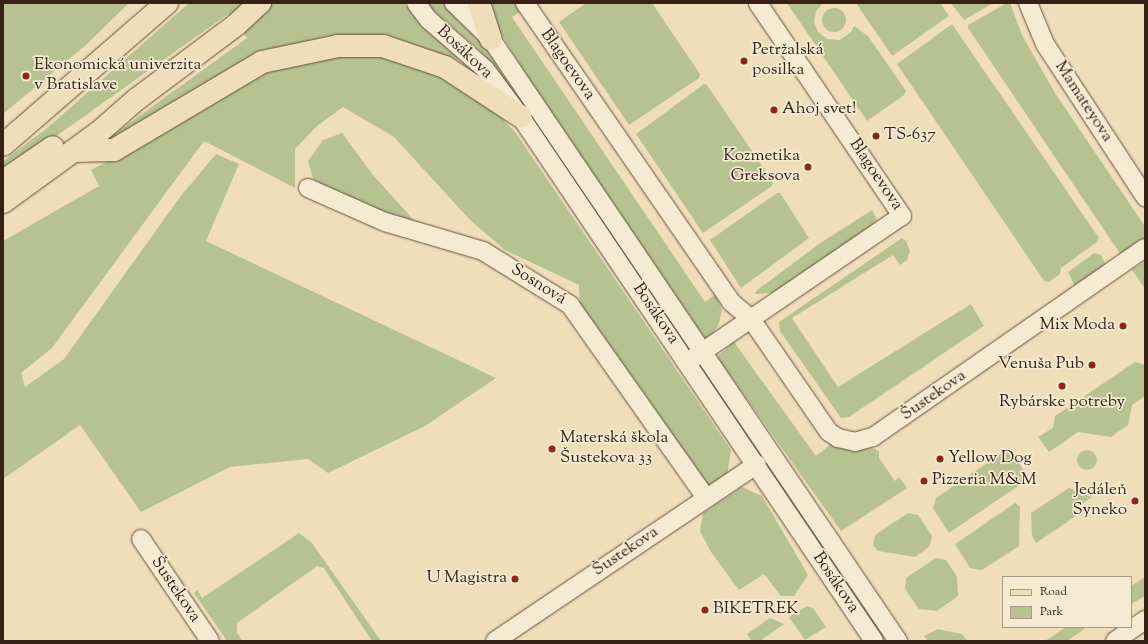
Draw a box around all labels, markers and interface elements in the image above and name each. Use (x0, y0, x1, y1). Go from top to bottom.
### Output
street label: Bosákova (432, 22, 496, 84)
street label: Blagoevova (535, 26, 599, 104)
place label: Petržalská posilka (752, 41, 824, 81)
place label: Ekonomická univerzita v Bratislave (34, 56, 201, 96)
marker: Petržalská posilka (739, 56, 749, 66)
street label: Mamateyova (1049, 58, 1117, 146)
marker: Ekonomická univerzita v Bratislave (21, 71, 31, 81)
place label: Ahoj svet! (782, 100, 857, 120)
marker: Ahoj svet! (769, 105, 779, 115)
place label: TS-637 (884, 126, 936, 146)
marker: TS-637 (871, 131, 881, 141)
street label: Blagoevova (844, 135, 906, 215)
place label: Kozmetika Greksova (723, 147, 800, 187)
marker: Kozmetika Greksova (803, 162, 813, 172)
street label: Sosnová (507, 260, 569, 310)
street label: Bosákova (627, 280, 683, 348)
place label: Mix Moda (1040, 316, 1115, 336)
marker: Mix Moda (1118, 321, 1128, 331)
place label: Venuša Pub (998, 355, 1084, 375)
marker: Venuša Pub (1087, 360, 1097, 370)
street label: Šustekova (898, 366, 970, 426)
marker: Rybárske potreby (1057, 381, 1067, 391)
place label: Rybárske potreby (999, 393, 1125, 413)
place label: Materská škola Šustekova 33 (560, 429, 668, 469)
marker: Materská škola Šustekova 33 (547, 444, 557, 454)
place label: Yellow Dog (948, 449, 1032, 469)
marker: Yellow Dog (935, 454, 945, 464)
place label: Pizzeria M&M (932, 471, 1037, 491)
marker: Pizzeria M&M (919, 476, 929, 486)
place label: Jedáleň Syneko (1072, 481, 1127, 521)
marker: Jedáleň Syneko (1130, 496, 1140, 506)
street label: Šustekova (589, 523, 663, 581)
street label: Bosákova (807, 549, 863, 617)
street label: Šustekova (146, 553, 204, 627)
place label: U Magistra (426, 569, 507, 589)
marker: U Magistra (510, 574, 520, 584)
legend (1002, 576, 1132, 628)
text: Road (1040, 583, 1067, 601)
place label: BIKETREK (713, 600, 799, 620)
text: Park (1040, 603, 1063, 621)
marker: BIKETREK (700, 605, 710, 615)

